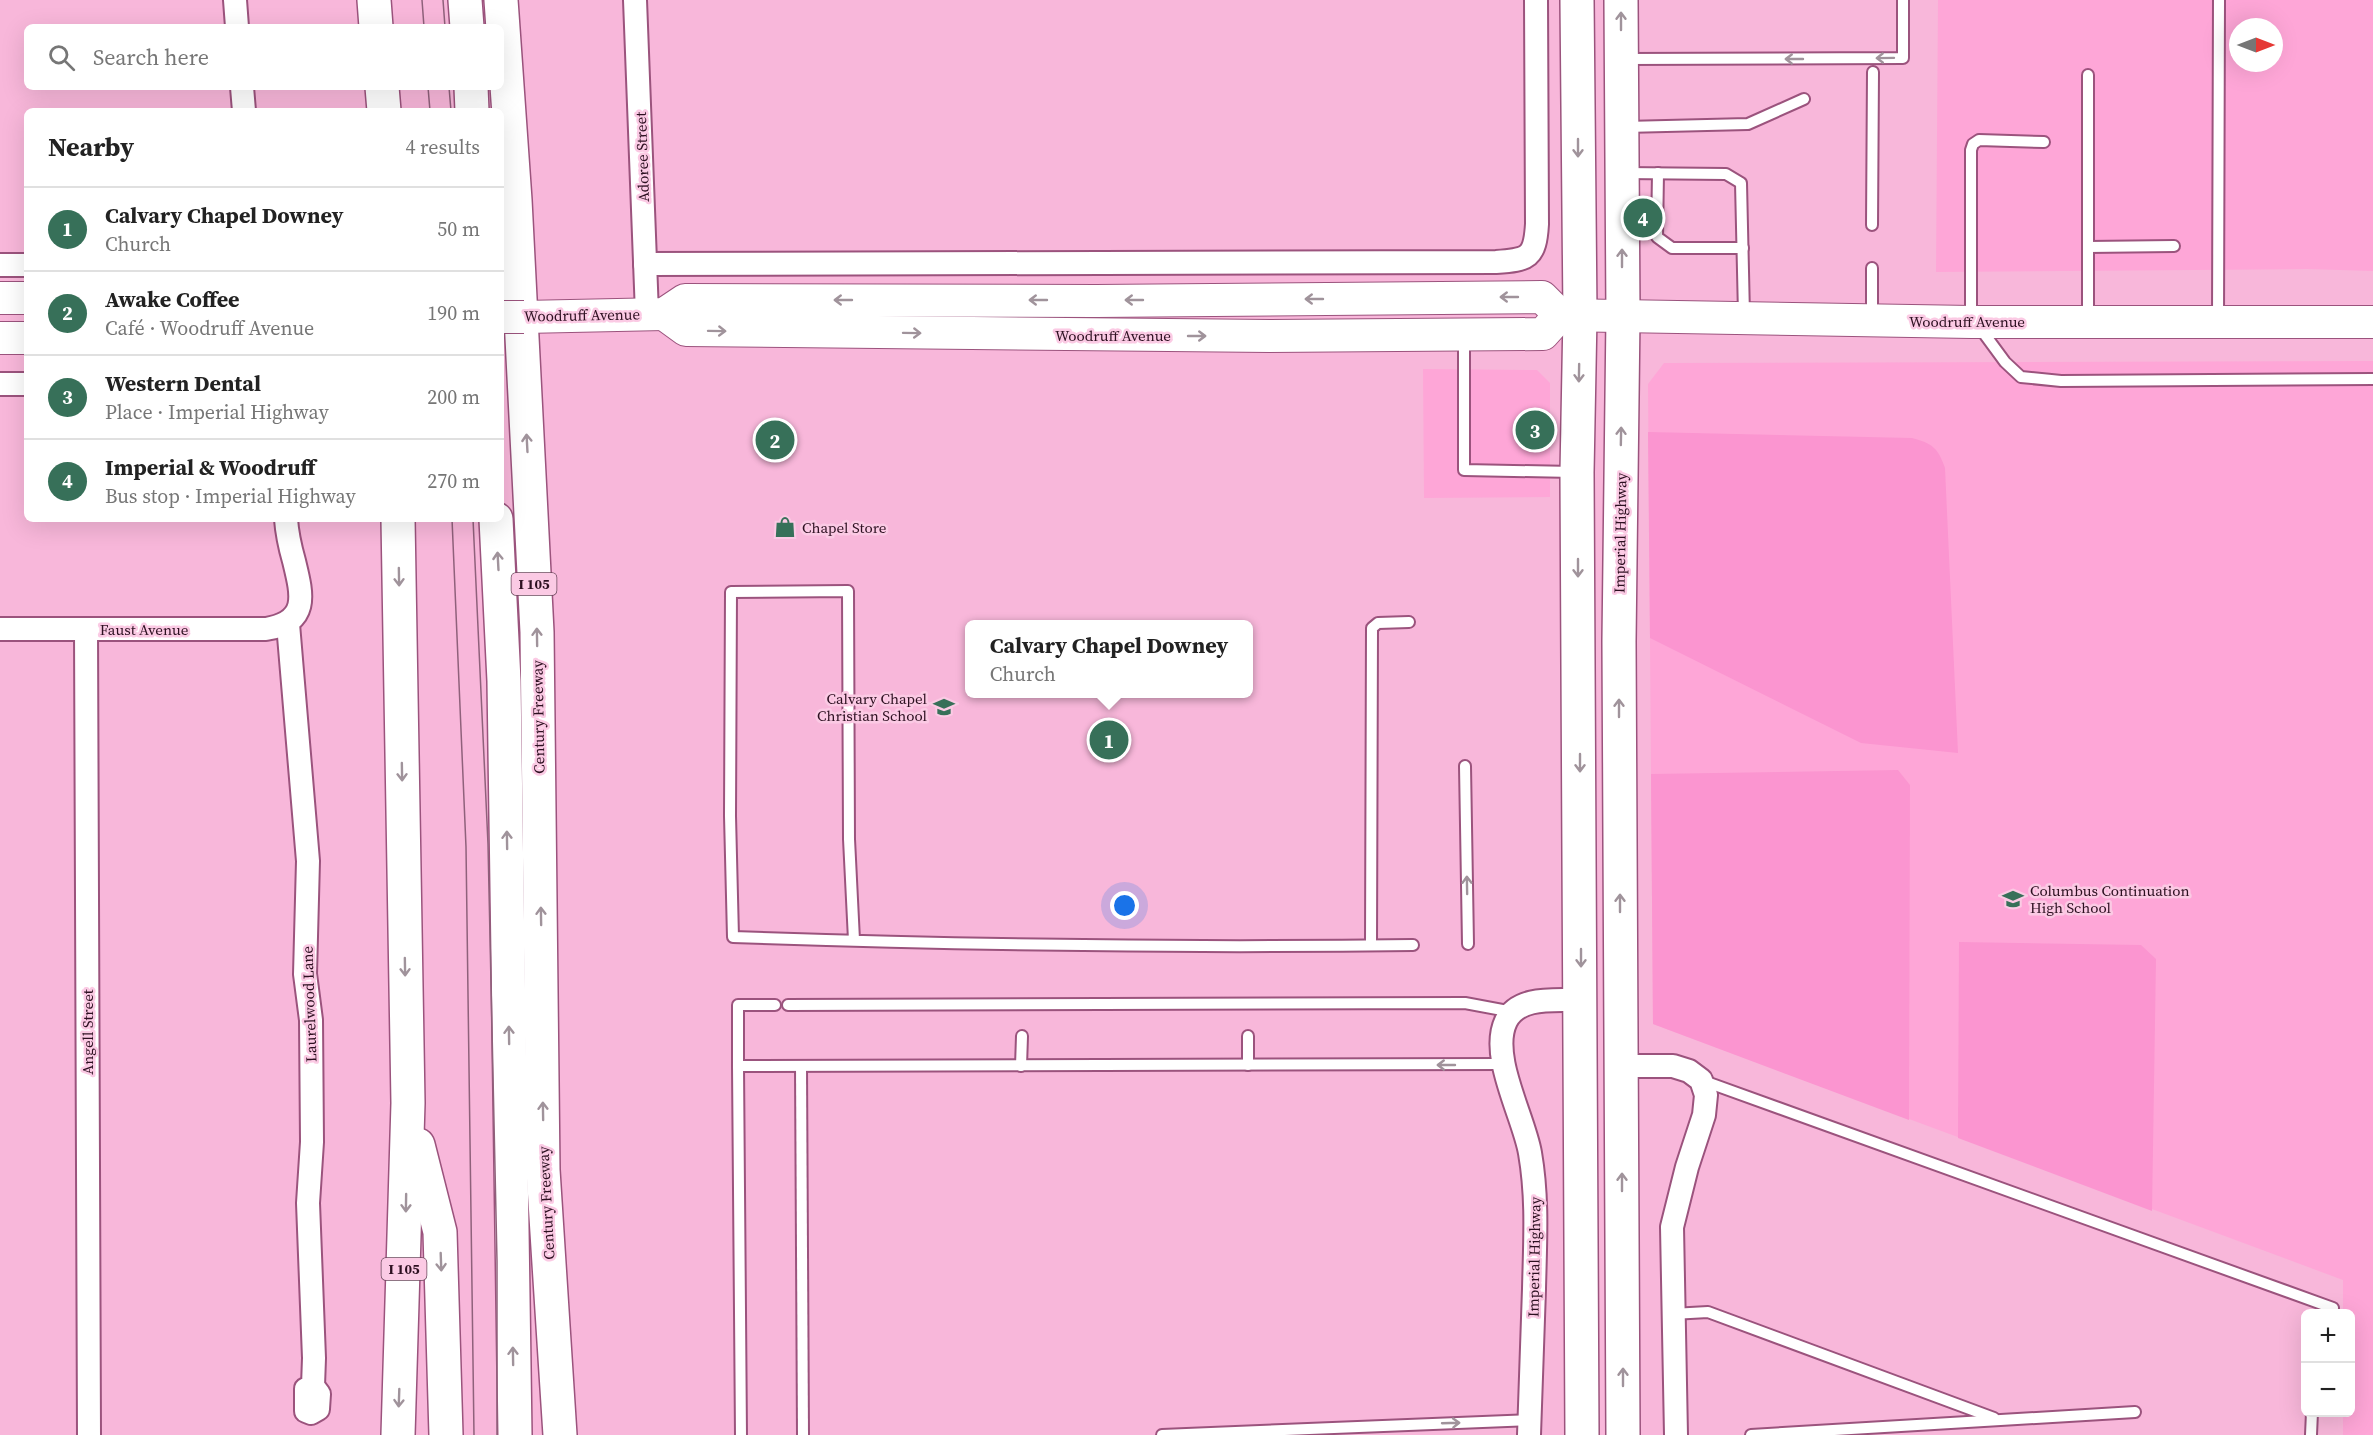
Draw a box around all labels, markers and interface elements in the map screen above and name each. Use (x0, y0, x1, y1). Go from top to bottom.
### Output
one-way arrow (1615, 11, 1627, 31)
north arrow (2229, 18, 2283, 72)
search box (24, 24, 504, 90)
icon: search (45, 41, 78, 74)
text: Search here (93, 42, 209, 72)
one-way arrow (1876, 52, 1896, 64)
one-way arrow (1784, 53, 1804, 65)
street label: Adoree Street (630, 111, 654, 202)
text: Nearby (48, 129, 134, 165)
text: 4 results (405, 133, 480, 161)
one-way arrow (1572, 138, 1584, 158)
pin: 4 (1624, 196, 1662, 240)
text: Calvary Chapel Downey (105, 200, 344, 230)
text: 1 (62, 215, 73, 243)
text: 50 m (437, 215, 480, 243)
text: Church (105, 230, 171, 258)
one-way arrow (1616, 248, 1628, 268)
text: Awake Coffee (105, 284, 240, 314)
one-way arrow (1500, 291, 1520, 303)
one-way arrow (1305, 293, 1325, 305)
one-way arrow (833, 294, 853, 306)
one-way arrow (1028, 294, 1048, 306)
one-way arrow (1125, 294, 1145, 306)
text: 2 (62, 299, 73, 327)
text: 190 m (427, 299, 480, 327)
street label: Woodruff Avenue (524, 303, 641, 327)
street label: Woodruff Avenue (1909, 311, 2025, 332)
text: Café · Woodruff Avenue (105, 314, 314, 342)
one-way arrow (706, 325, 726, 337)
street label: Woodruff Avenue (1055, 325, 1171, 346)
one-way arrow (901, 327, 921, 339)
one-way arrow (1187, 330, 1207, 342)
one-way arrow (1573, 363, 1585, 383)
text: Western Dental (105, 368, 261, 398)
text: 3 (62, 383, 73, 411)
text: 200 m (427, 383, 480, 411)
text: Place · Imperial Highway (105, 398, 329, 426)
pin: 3 (1516, 408, 1555, 452)
pin: 2 (756, 418, 794, 462)
one-way arrow (1615, 426, 1627, 446)
one-way arrow (522, 433, 533, 453)
text: Imperial & Woodruff (105, 452, 315, 482)
text: 4 (62, 467, 73, 495)
text: 270 m (427, 467, 480, 495)
street label: Imperial Highway (1608, 472, 1632, 593)
text: Bus stop · Imperial Highway (105, 482, 356, 510)
shop icon: Chapel Store (773, 515, 797, 539)
place label: Chapel Store (802, 517, 887, 538)
one-way arrow (493, 551, 504, 571)
one-way arrow (1572, 558, 1584, 578)
one-way arrow (393, 567, 404, 587)
road number: I 105 (512, 573, 556, 595)
street label: Faust Avenue (100, 619, 189, 640)
popup (965, 620, 1253, 698)
one-way arrow (531, 628, 543, 648)
text: Calvary Chapel Downey (990, 630, 1228, 660)
street label: Century Freeway (527, 660, 549, 774)
text: Church (990, 660, 1056, 688)
place label: Calvary Chapel Christian School (817, 688, 928, 726)
school or university icon: Calvary Chapel Christian School (932, 695, 956, 719)
one-way arrow (1613, 698, 1625, 718)
pin: 1 (1090, 718, 1128, 762)
one-way arrow (1574, 753, 1585, 773)
one-way arrow (396, 762, 408, 782)
one-way arrow (501, 830, 513, 850)
one-way arrow (1461, 876, 1473, 896)
place label: Columbus Continuation High School (2030, 880, 2190, 918)
school or university icon: Columbus Continuation High School (2001, 887, 2025, 911)
your location (1110, 891, 1139, 920)
one-way arrow (1614, 893, 1626, 913)
one-way arrow (535, 907, 546, 927)
street label: Laurelwood Lane (296, 945, 322, 1062)
one-way arrow (1575, 948, 1587, 968)
one-way arrow (400, 957, 411, 977)
street label: Angell Street (77, 989, 98, 1075)
one-way arrow (503, 1025, 514, 1045)
one-way arrow (1436, 1059, 1456, 1071)
one-way arrow (537, 1102, 548, 1122)
street label: Century Freeway (533, 1145, 559, 1260)
one-way arrow (1616, 1172, 1628, 1192)
one-way arrow (400, 1193, 411, 1213)
street label: Imperial Highway (1522, 1196, 1546, 1317)
one-way arrow (435, 1252, 446, 1272)
road number: I 105 (382, 1258, 426, 1280)
map controls (2301, 1309, 2355, 1417)
button: + (2301, 1309, 2355, 1363)
one-way arrow (507, 1346, 519, 1366)
button: − (2301, 1363, 2355, 1417)
one-way arrow (1617, 1367, 1629, 1387)
one-way arrow (394, 1388, 405, 1408)
one-way arrow (1441, 1418, 1461, 1429)

